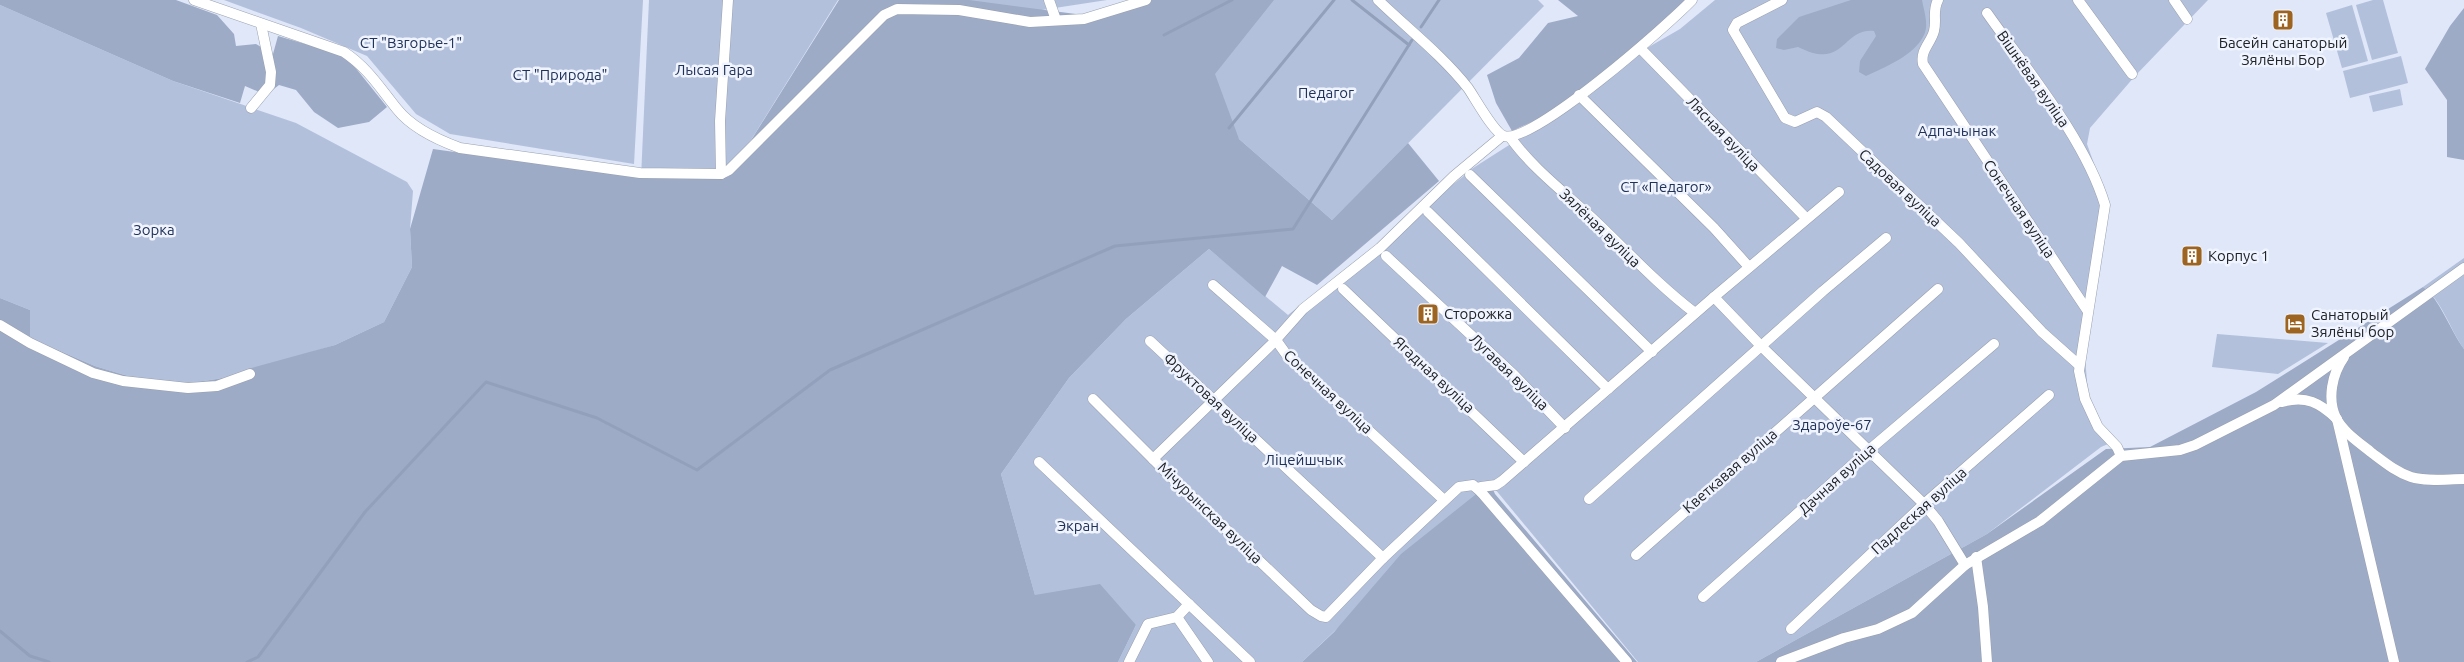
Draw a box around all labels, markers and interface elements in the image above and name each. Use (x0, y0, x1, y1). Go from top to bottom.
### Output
building icon: Басейн санаторый Зялёны Бор (2271, 8, 2295, 32)
street label: Вішнёвая вуліца (1994, 27, 2073, 130)
park label: СТ "Взгорье-1" (360, 34, 462, 51)
place label: Басейн санаторый Зялёны Бор (2219, 34, 2347, 68)
park label: Лысая Гара (675, 61, 753, 78)
park label: СТ "Природа" (513, 66, 608, 83)
park label: Педагог (1298, 84, 1354, 101)
street label: Лясная вуліца (1683, 93, 1763, 175)
park label: Адпачынак (1918, 122, 1996, 139)
street label: Садовая вуліца (1856, 145, 1945, 230)
street label: Сонечная вуліца (1980, 156, 2059, 261)
park label: СТ «Педагог» (1620, 178, 1712, 195)
street label: Зялёная вуліца (1556, 185, 1644, 270)
park label: Зорка (133, 221, 175, 238)
building icon: Корпус 1 (2180, 244, 2204, 268)
place label: Корпус 1 (2208, 247, 2269, 264)
building icon: Сторожка (1416, 302, 1440, 326)
place label: Сторожка (1444, 305, 1512, 322)
place label: Санаторый Зялёны бор (2311, 306, 2394, 340)
hotel icon: Санаторый Зялёны бор (2283, 312, 2307, 336)
street label: Лугавая вуліца (1466, 330, 1552, 414)
street label: Ягадная вуліца (1391, 333, 1478, 416)
street label: Сонечная вуліца (1281, 346, 1376, 437)
street label: Фруктовая вуліца (1160, 349, 1262, 446)
park label: Здароўе-67 (1792, 416, 1872, 433)
street label: Кветкавая вуліца (1679, 425, 1780, 516)
street label: Дачная вуліца (1795, 439, 1879, 518)
park label: Ліцейшчык (1265, 451, 1344, 468)
street label: Мічурынская вуліца (1155, 458, 1266, 567)
street label: Падлеская вуліца (1868, 463, 1970, 558)
park label: Экран (1057, 517, 1099, 534)

